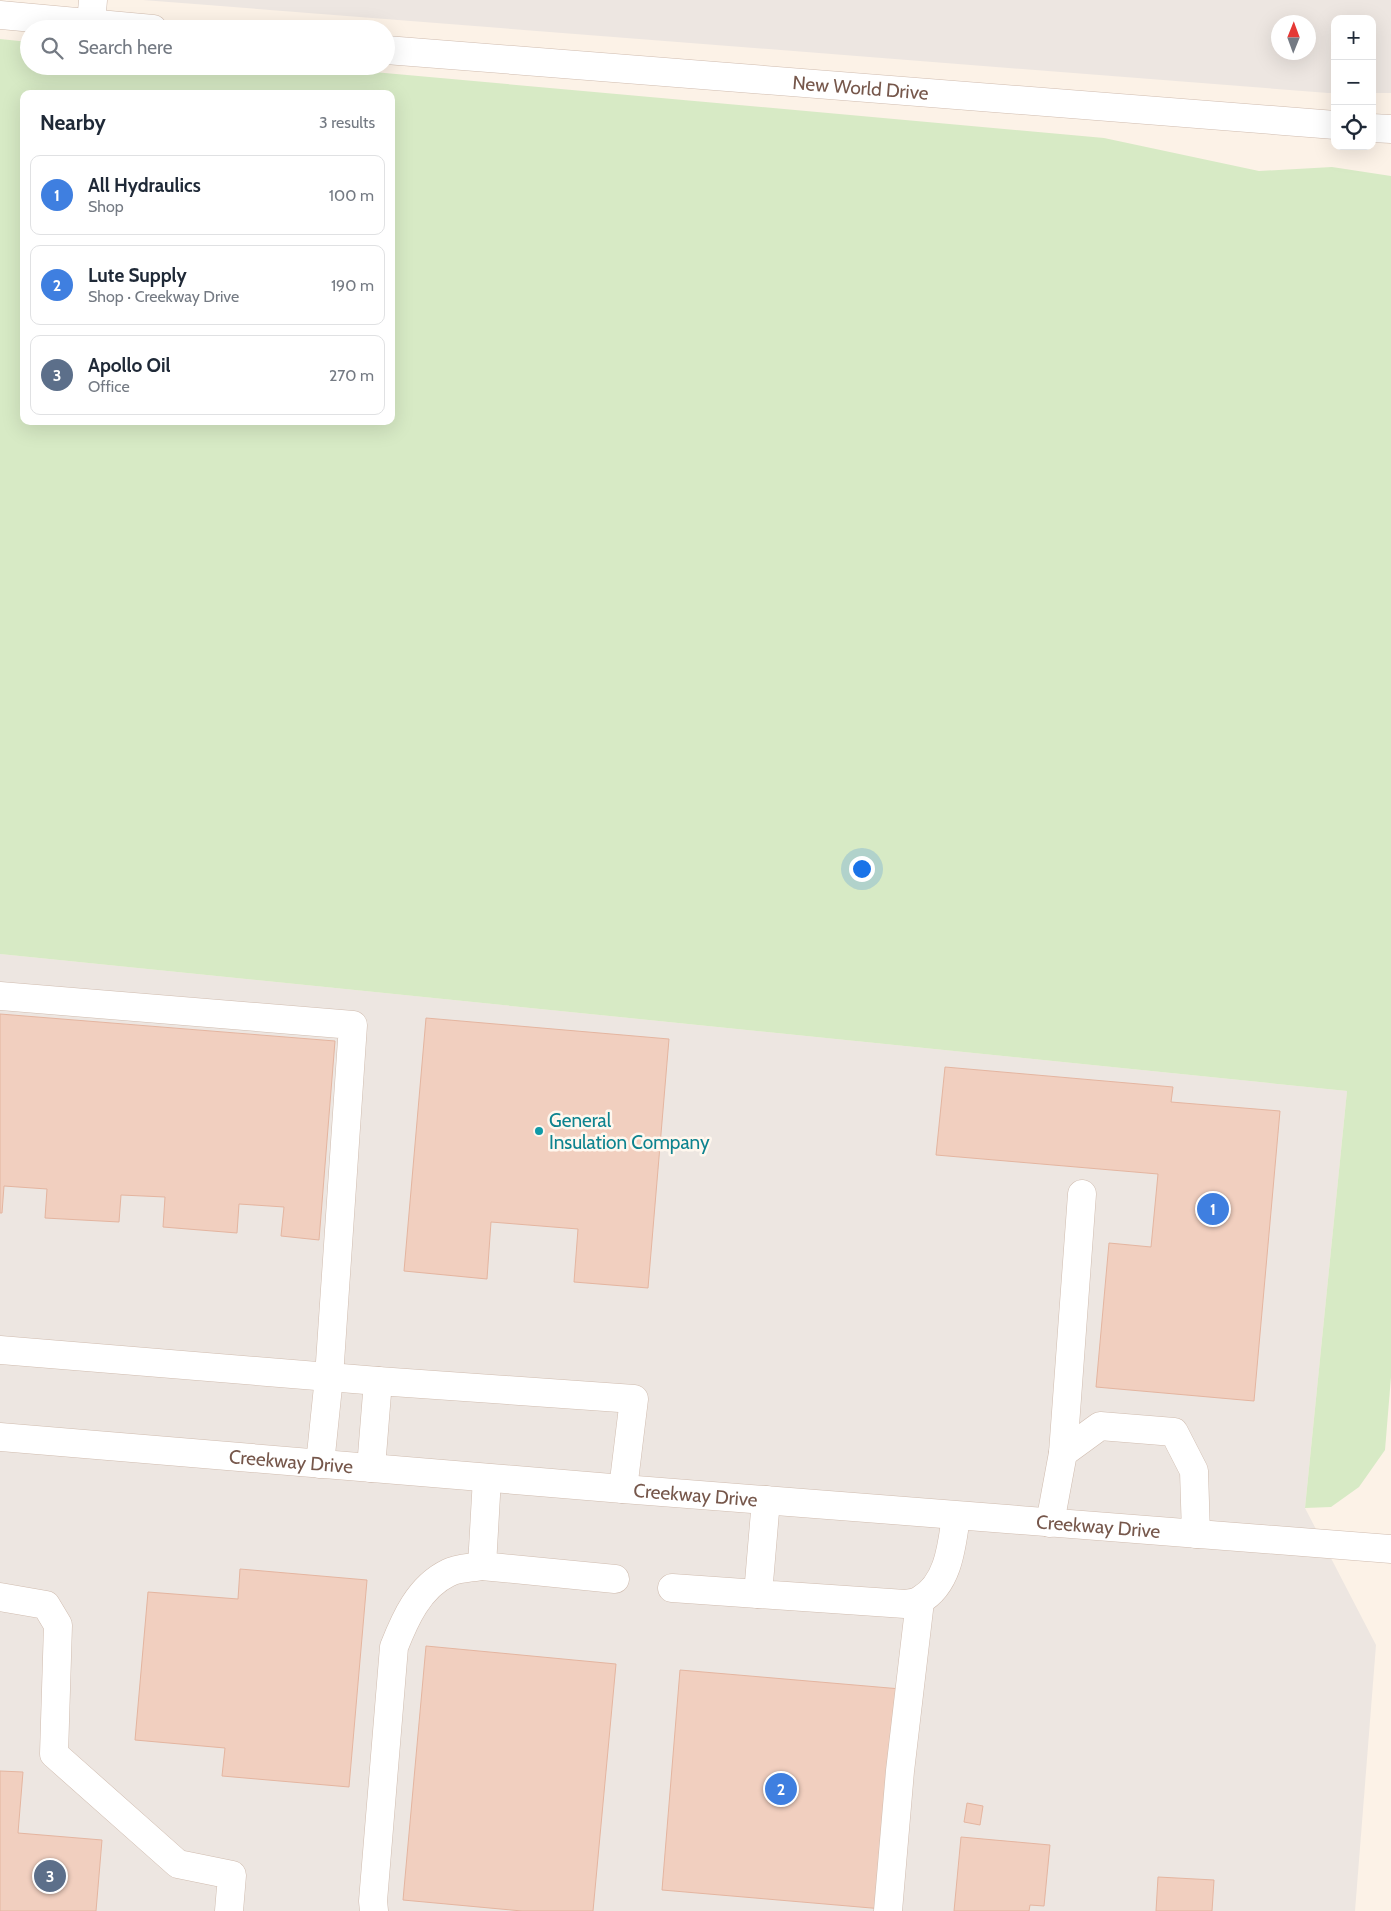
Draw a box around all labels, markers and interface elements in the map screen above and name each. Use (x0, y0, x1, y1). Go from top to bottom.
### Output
north arrow (1271, 15, 1316, 60)
map controls (1331, 15, 1376, 150)
button: + (1331, 15, 1376, 60)
search box (20, 20, 395, 75)
icon: search (38, 34, 66, 62)
text: Search here (78, 36, 172, 59)
button: − (1331, 60, 1376, 105)
street label: New World Drive (792, 71, 930, 104)
button: locate (1331, 105, 1376, 150)
text: Nearby (40, 110, 106, 135)
text: 3 results (319, 113, 375, 132)
text: All Hydraulics (88, 174, 201, 197)
text: 1 (54, 186, 60, 205)
text: 100 m (329, 186, 374, 205)
text: Shop (88, 197, 124, 216)
text: Lute Supply (88, 264, 187, 287)
text: 2 (53, 276, 61, 295)
text: 190 m (331, 276, 374, 295)
text: Shop · Creekway Drive (88, 287, 239, 306)
text: Apollo Oil (88, 354, 170, 377)
text: 3 (53, 366, 61, 385)
text: 270 m (329, 366, 374, 385)
text: Office (88, 377, 130, 396)
your location (849, 856, 875, 882)
place label: General Insulation Company (549, 1109, 710, 1154)
marker: General Insulation Company (533, 1125, 545, 1137)
pin: 1 (1197, 1190, 1229, 1228)
street label: Creekway Drive (228, 1445, 354, 1478)
street label: Creekway Drive (633, 1478, 759, 1511)
street label: Creekway Drive (1036, 1510, 1162, 1542)
pin: 2 (765, 1770, 797, 1808)
pin: 3 (34, 1857, 66, 1895)

